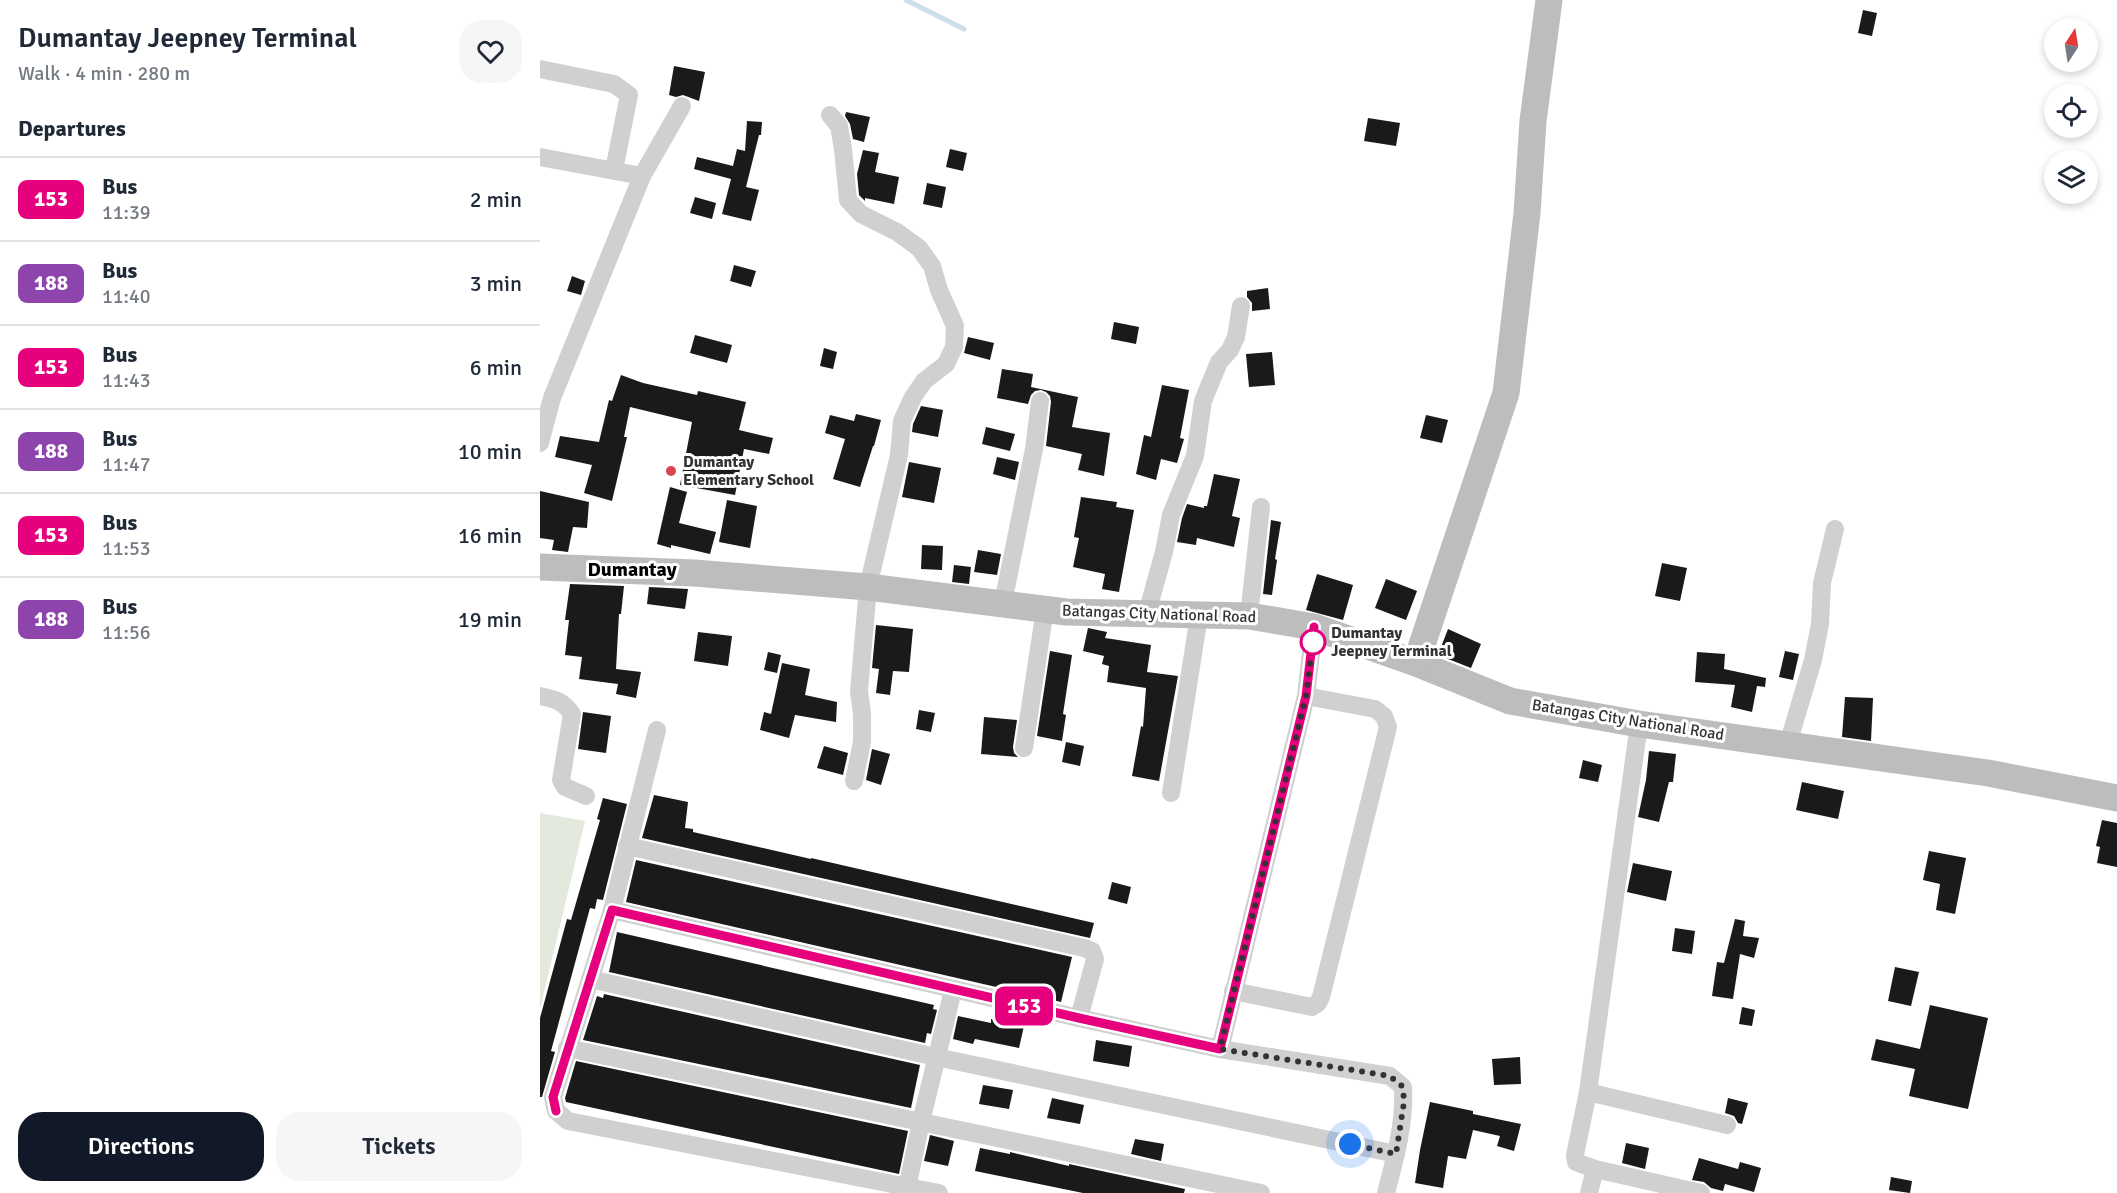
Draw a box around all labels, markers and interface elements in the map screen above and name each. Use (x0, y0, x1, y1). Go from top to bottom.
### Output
north arrow (2044, 18, 2098, 72)
map controls (2044, 18, 2098, 204)
button: heart (459, 20, 522, 83)
text: Dumantay Jeepney Terminal (18, 21, 357, 55)
text: Walk · 4 min · 280 m (18, 61, 190, 86)
button: locate (2044, 84, 2098, 138)
text: Departures (18, 115, 126, 142)
button: layers (2044, 150, 2098, 204)
text: Bus (102, 173, 137, 200)
text: 153 (34, 186, 68, 212)
text: 2 min (470, 186, 522, 213)
text: 11:39 (102, 200, 151, 225)
text: Bus (102, 257, 137, 284)
text: 188 (34, 270, 68, 296)
text: 3 min (470, 270, 522, 297)
text: 11:40 (102, 284, 151, 309)
text: Bus (102, 341, 137, 368)
text: 153 (34, 354, 68, 380)
text: 6 min (470, 354, 522, 381)
text: 11:43 (102, 368, 151, 393)
text: Bus (102, 425, 137, 452)
text: 188 (34, 438, 68, 464)
text: 10 min (458, 438, 522, 465)
text: 11:47 (102, 452, 151, 477)
place label: Dumantay Elementary School (683, 452, 814, 490)
marker: Dumantay Elementary School (664, 464, 678, 478)
text: Bus (102, 509, 137, 536)
text: 153 (34, 522, 68, 548)
text: 16 min (458, 522, 522, 549)
text: 11:53 (102, 536, 151, 561)
district label: Dumantay (587, 557, 677, 582)
text: Bus (102, 593, 137, 620)
street label: Batangas City National Road (1062, 601, 1256, 627)
text: 188 (34, 606, 68, 632)
text: 19 min (458, 606, 522, 633)
text: 11:56 (102, 620, 151, 645)
place label: Dumantay Jeepney Terminal (1331, 623, 1452, 661)
marker: Dumantay Jeepney Terminal (1300, 629, 1326, 655)
street label: Batangas City National Road (1531, 695, 1725, 745)
line badge: 153 (990, 986, 1058, 1026)
text: 153 (1007, 993, 1041, 1019)
button: Directions (18, 1112, 264, 1181)
button: Tickets (276, 1112, 522, 1181)
your location (1335, 1129, 1365, 1159)

